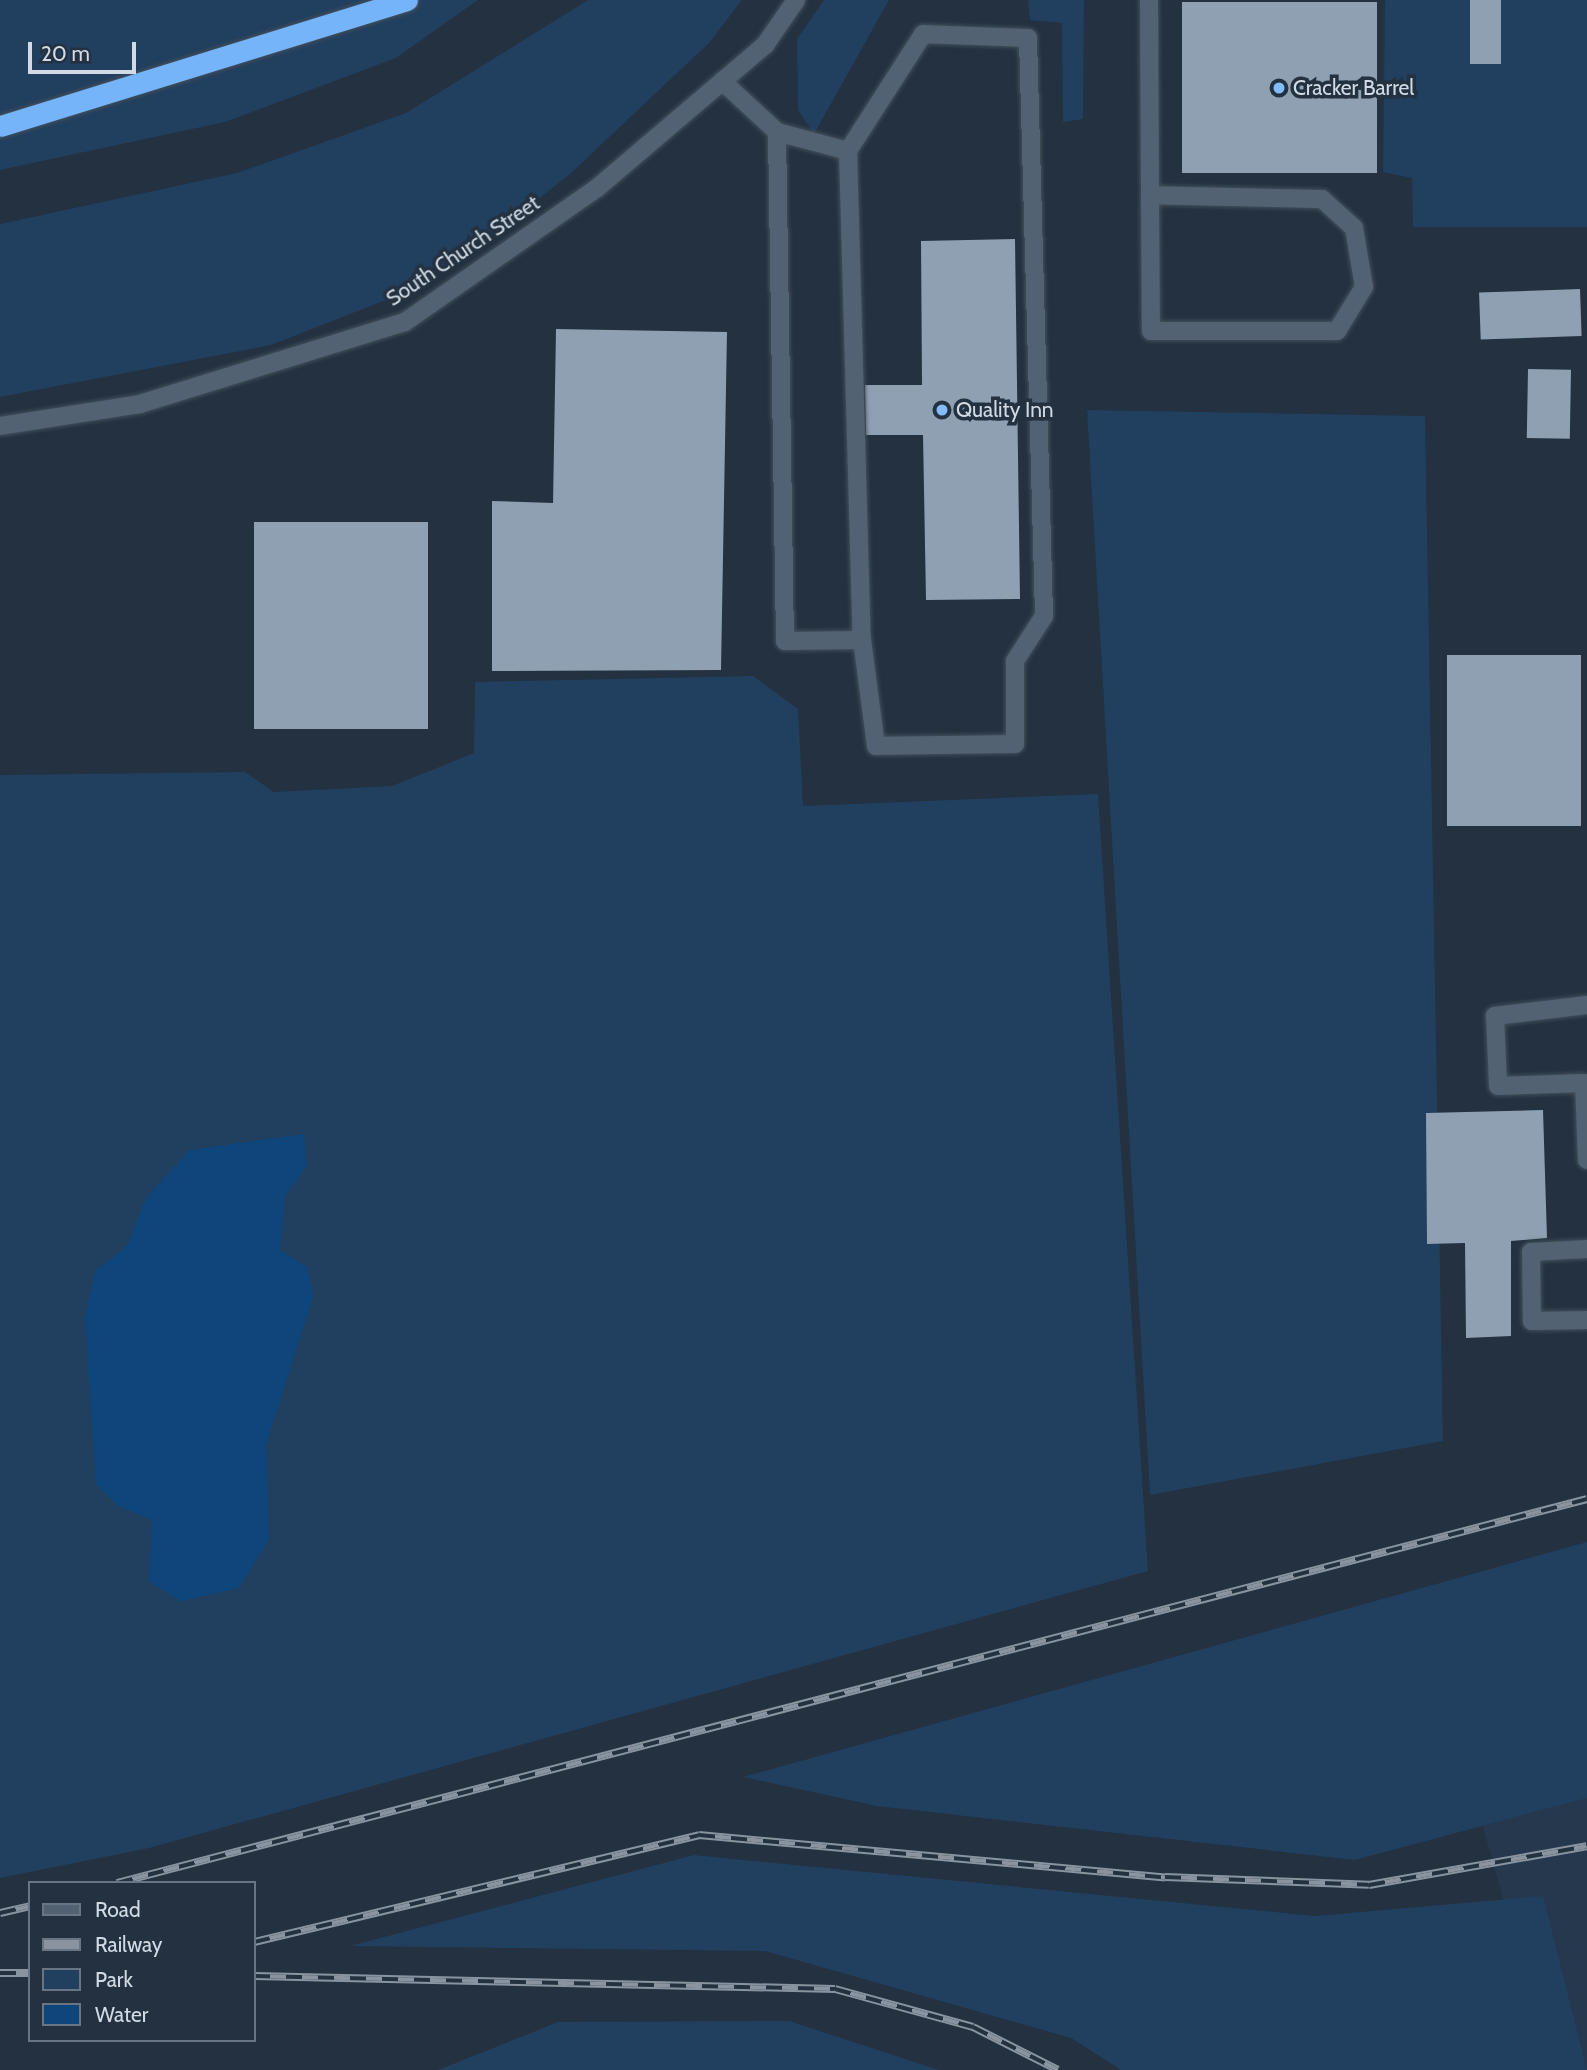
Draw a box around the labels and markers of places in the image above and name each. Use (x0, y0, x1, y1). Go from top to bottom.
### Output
place label: Cracker Barrel (1293, 75, 1414, 101)
marker: Cracker Barrel (1271, 80, 1287, 96)
place label: Quality Inn (956, 397, 1054, 423)
marker: Quality Inn (934, 402, 950, 418)

